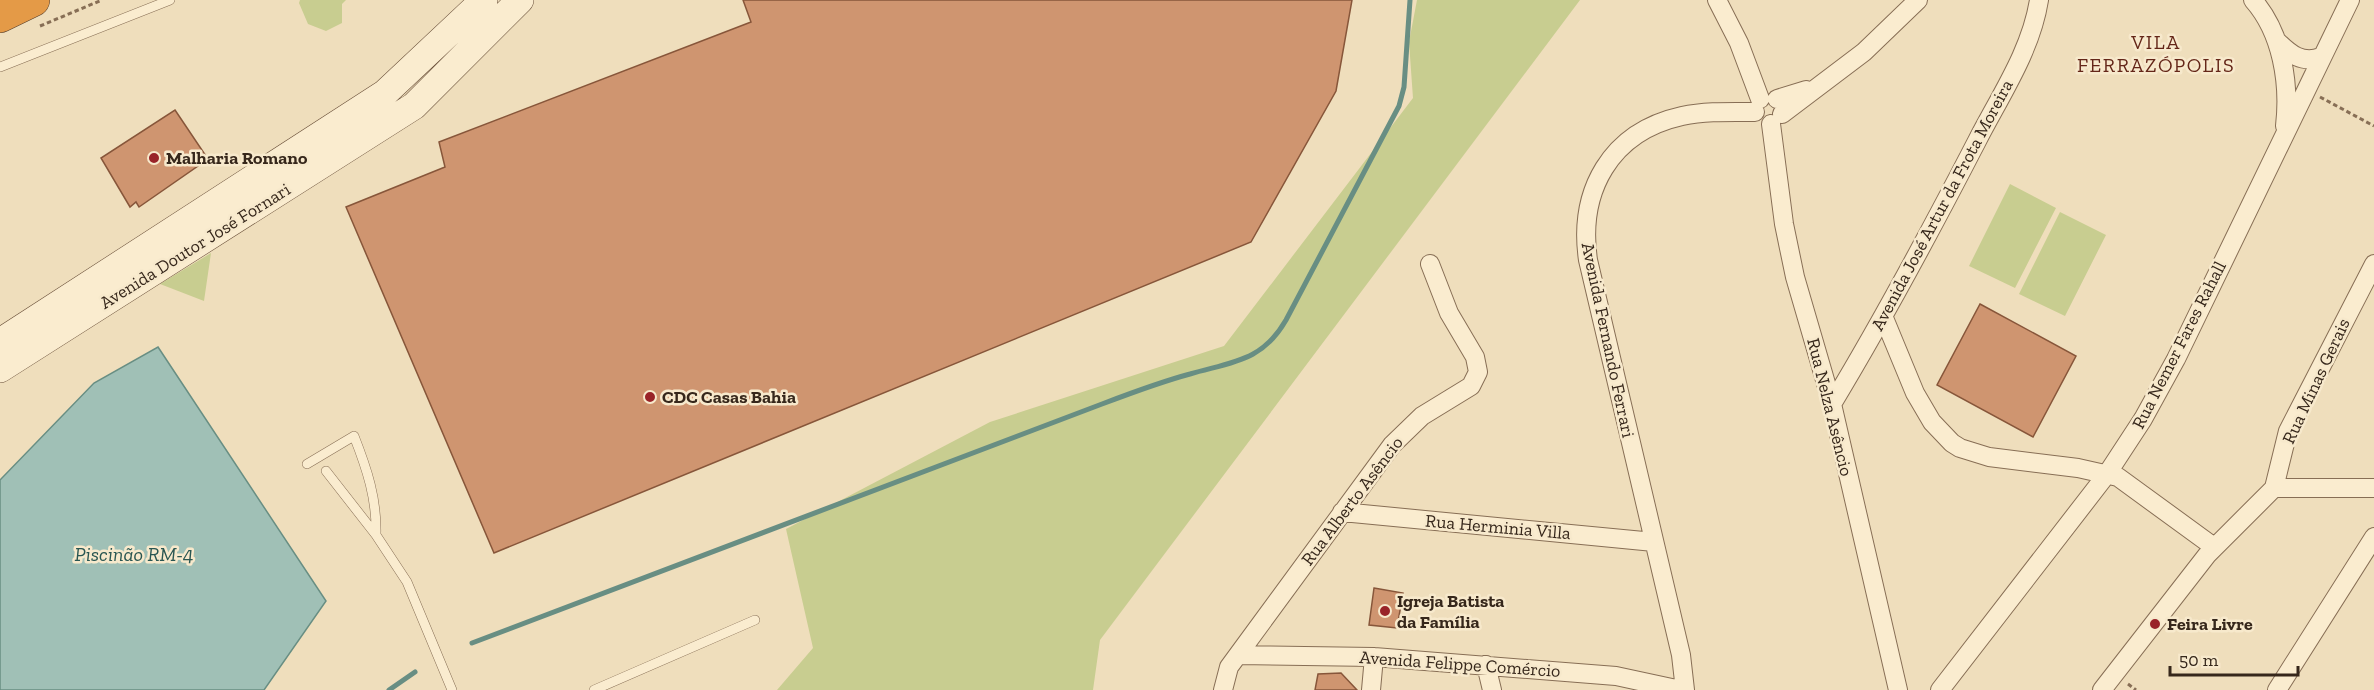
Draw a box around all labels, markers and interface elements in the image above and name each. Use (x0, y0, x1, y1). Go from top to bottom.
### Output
district label: VILA FERRAZÓPOLIS (2077, 30, 2235, 77)
street label: Avenida José Artur da Frota Moreira (1866, 76, 2018, 334)
place label: Malharia Romano (166, 147, 308, 169)
marker: Malharia Romano (147, 151, 161, 165)
street label: Avenida Doutor José Fornari (96, 178, 294, 314)
street label: Avenida Fernando Ferrari (1577, 240, 1639, 440)
street label: Rua Nemer Fares Rahall (2127, 257, 2231, 433)
street label: Rua Minas Gerais (2277, 315, 2355, 447)
street label: Rua Nelza Asêncio (1802, 336, 1858, 478)
place label: CDC Casas Bahia (662, 386, 796, 408)
marker: CDC Casas Bahia (643, 390, 657, 404)
street label: Rua Alberto Asêncio (1296, 432, 1408, 570)
street label: Rua Herminia Villa (1424, 510, 1572, 544)
water label: Piscinão RM-4 (74, 542, 194, 566)
place label: Igreja Batista da Família (1397, 590, 1504, 633)
marker: Igreja Batista da Família (1378, 604, 1392, 618)
place label: Feira Livre (2167, 613, 2253, 635)
marker: Feira Livre (2148, 617, 2162, 631)
scale bar (2170, 639, 2298, 677)
street label: Avenida Felippe Comércio (1359, 646, 1561, 682)
text: 50 m (2179, 649, 2219, 671)

